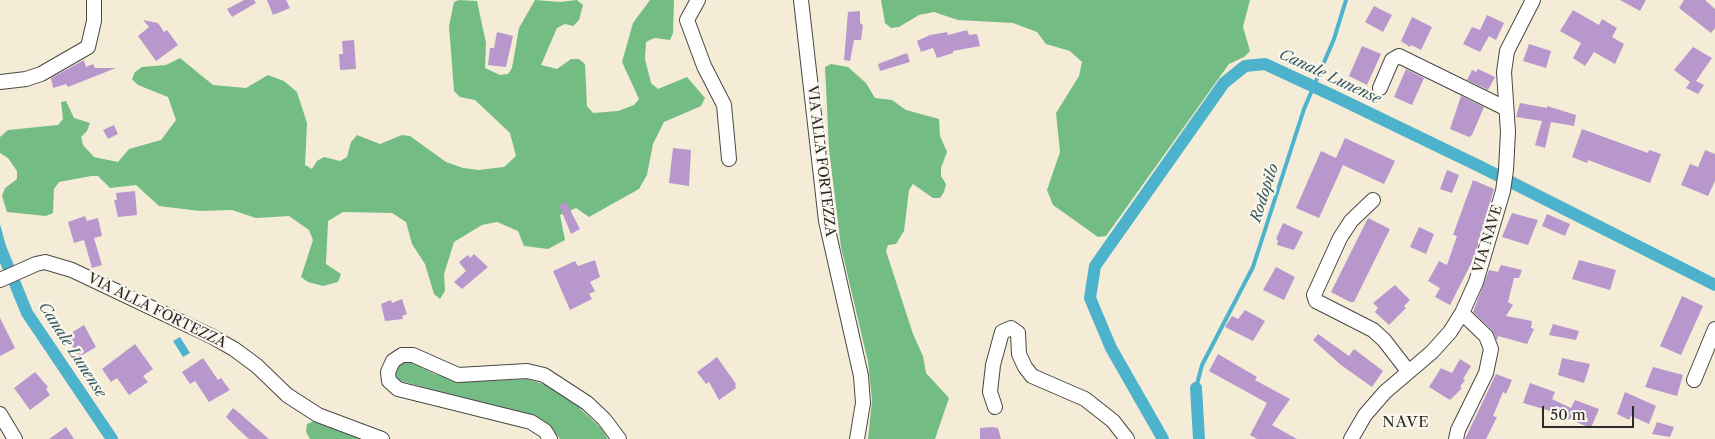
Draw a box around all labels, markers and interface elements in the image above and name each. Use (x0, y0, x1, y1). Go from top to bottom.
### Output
water label: Canale Lunense (1276, 46, 1384, 108)
street label: VIA ALLA FORTEZZA (803, 84, 839, 238)
water label: Rodopilo (1247, 161, 1283, 225)
street label: VIA NAVE (1470, 203, 1506, 275)
street label: VIA ALLA FORTEZZA (85, 270, 229, 352)
water label: Canale Lunense (34, 299, 110, 401)
scale bar (1545, 396, 1638, 428)
text: 50 m (1550, 405, 1586, 424)
district label: NAVE (1382, 414, 1430, 432)

